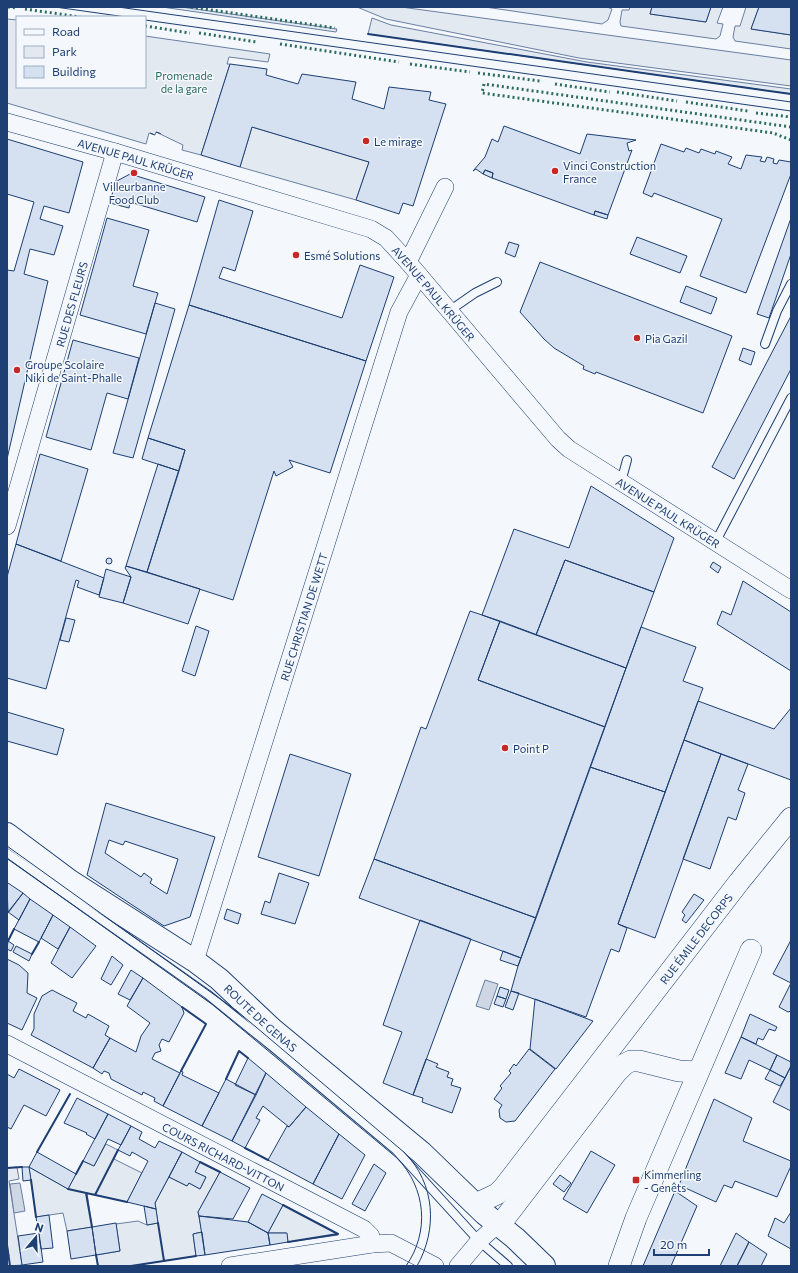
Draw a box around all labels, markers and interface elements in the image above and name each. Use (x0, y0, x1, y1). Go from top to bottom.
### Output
legend (16, 16, 146, 88)
text: Road (52, 24, 80, 38)
text: Park (52, 44, 78, 58)
text: Building (52, 64, 96, 78)
park label: Promenade de la gare (155, 69, 213, 95)
street label: AVENUE PAUL KRÜGER (76, 135, 196, 182)
place label: Le mirage (374, 135, 423, 148)
marker: Le mirage (361, 136, 371, 146)
place label: Vinci Construction France (563, 159, 656, 185)
marker: Vinci Construction France (550, 166, 560, 176)
marker: Villeurbanne Food Club (129, 168, 139, 178)
place label: Villeurbanne Food Club (103, 180, 166, 206)
street label: AVENUE PAUL KRÜGER (390, 243, 479, 344)
place label: Esmé Solutions (304, 249, 380, 262)
marker: Esmé Solutions (291, 250, 301, 260)
street label: RUE DES FLEURS (53, 260, 90, 348)
place label: Pia Gazil (645, 332, 688, 345)
marker: Pia Gazil (632, 333, 642, 343)
place label: Groupe Scolaire Niki de Saint-Phalle (25, 358, 122, 384)
marker: Groupe Scolaire Niki de Saint-Phalle (12, 365, 22, 375)
street label: AVENUE PAUL KRÜGER (614, 474, 723, 550)
street label: RUE CHRISTIAN DE WETT (277, 551, 329, 682)
place label: Point P (513, 742, 549, 755)
marker: Point P (500, 743, 510, 753)
street label: RUE ÉMILE DECORPS (657, 891, 735, 986)
street label: ROUTE DE GENAS (222, 981, 300, 1054)
street label: COURS RICHARD-VITTON (160, 1119, 287, 1193)
place label: Kimmerling - Genêts (644, 1168, 702, 1194)
marker: Kimmerling - Genêts (631, 1175, 641, 1185)
north arrow (16, 1217, 56, 1257)
text: N (33, 1220, 45, 1235)
scale bar (654, 1231, 709, 1257)
text: 20 m (660, 1237, 687, 1251)

